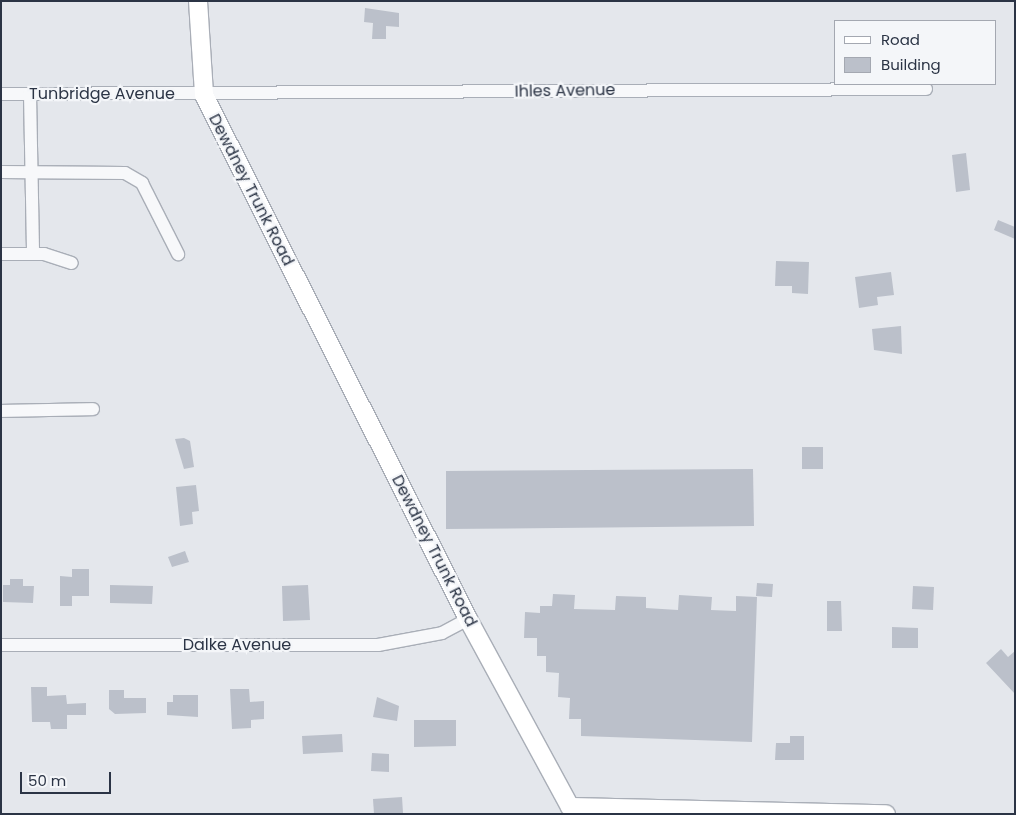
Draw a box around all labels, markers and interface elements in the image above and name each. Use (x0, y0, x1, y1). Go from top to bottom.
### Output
legend (834, 20, 996, 85)
text: Road (881, 29, 920, 50)
text: Building (881, 54, 941, 75)
street label: Ihles Avenue (514, 81, 616, 101)
street label: Tunbridge Avenue (29, 84, 175, 104)
street label: Dewdney Trunk Road (204, 111, 298, 269)
street label: Dewdney Trunk Road (387, 472, 481, 630)
street label: Dalke Avenue (183, 635, 291, 655)
scale bar (22, 762, 114, 794)
text: 50 m (28, 770, 66, 791)

